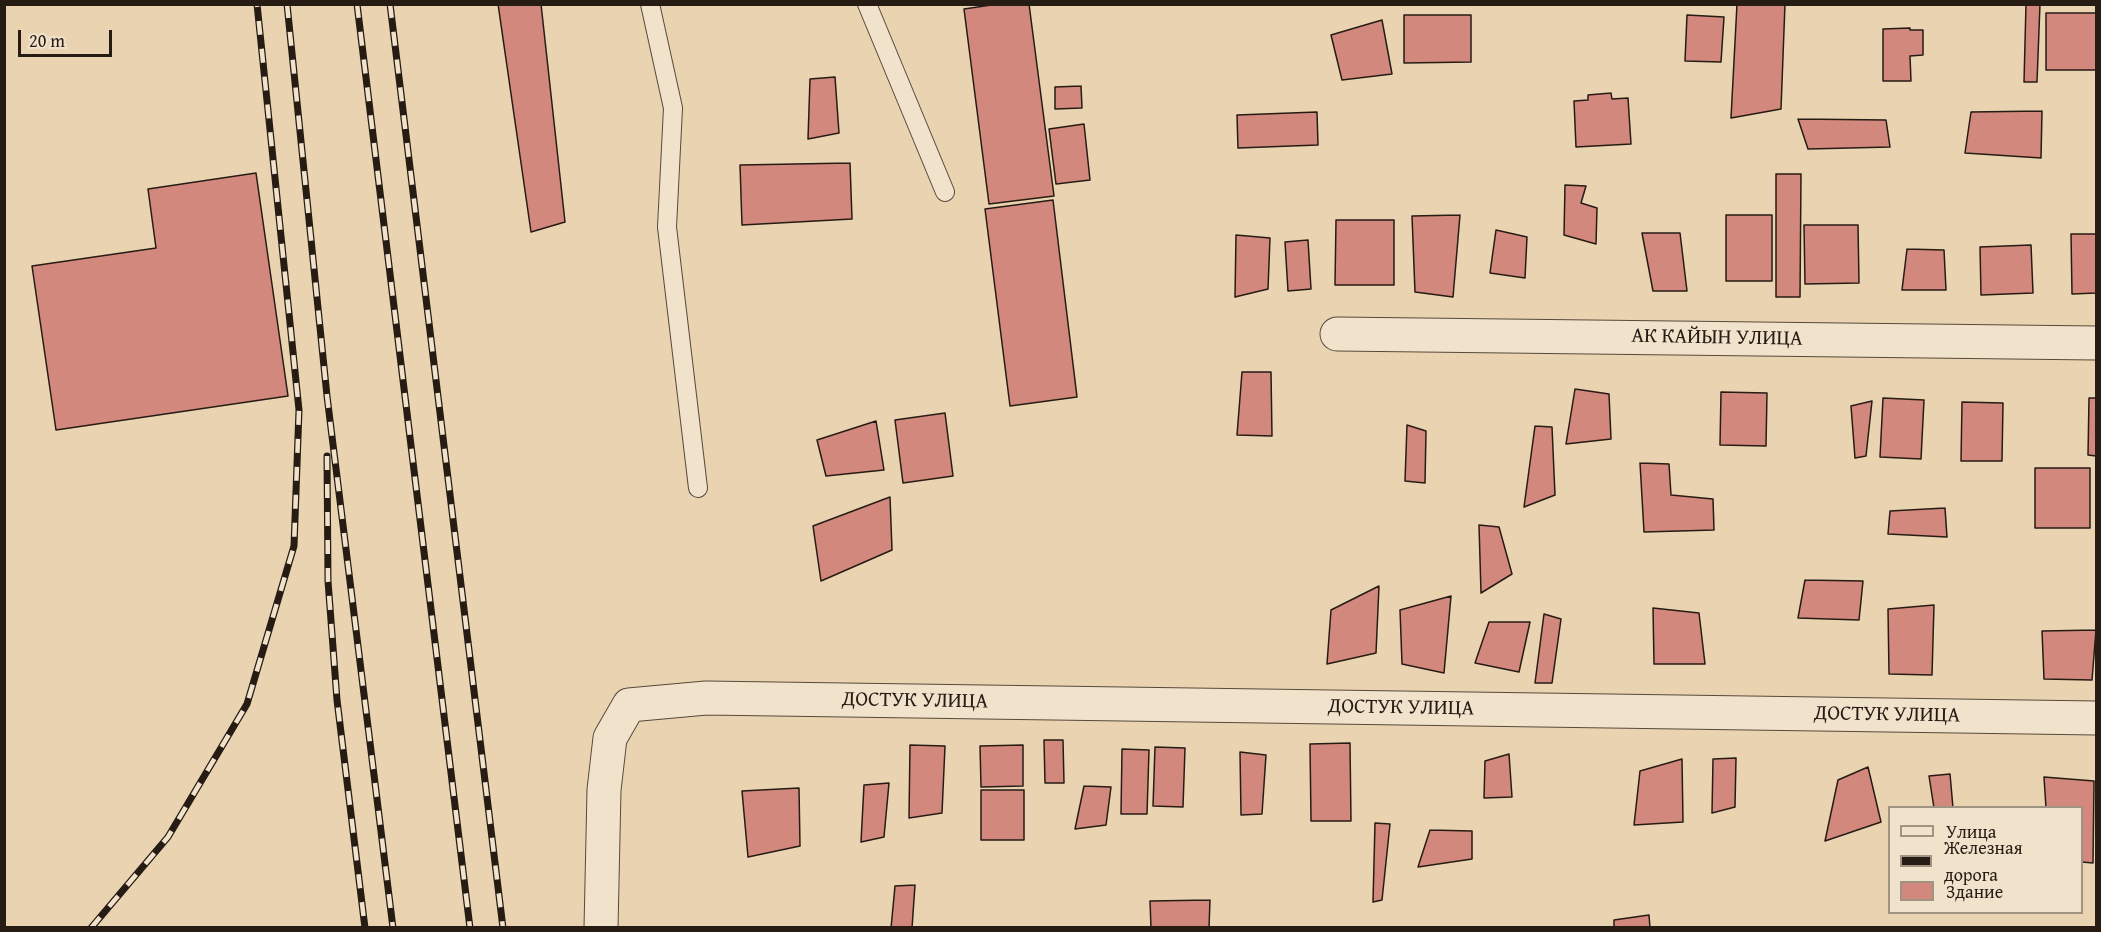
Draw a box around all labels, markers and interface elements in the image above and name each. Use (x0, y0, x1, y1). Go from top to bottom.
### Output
scale bar (21, 18, 116, 56)
text: 20 m (29, 27, 65, 54)
street label: АК КАЙЫН УЛИЦА (1631, 324, 1803, 352)
street label: ДОСТУК УЛИЦА (842, 687, 988, 715)
street label: ДОСТУК УЛИЦА (1328, 694, 1474, 722)
street label: ДОСТУК УЛИЦА (1814, 701, 1960, 729)
legend (1888, 806, 2083, 914)
text: Улица (1946, 818, 1996, 845)
text: Железная дорога (1944, 834, 2023, 888)
text: Здание (1946, 878, 2003, 905)

